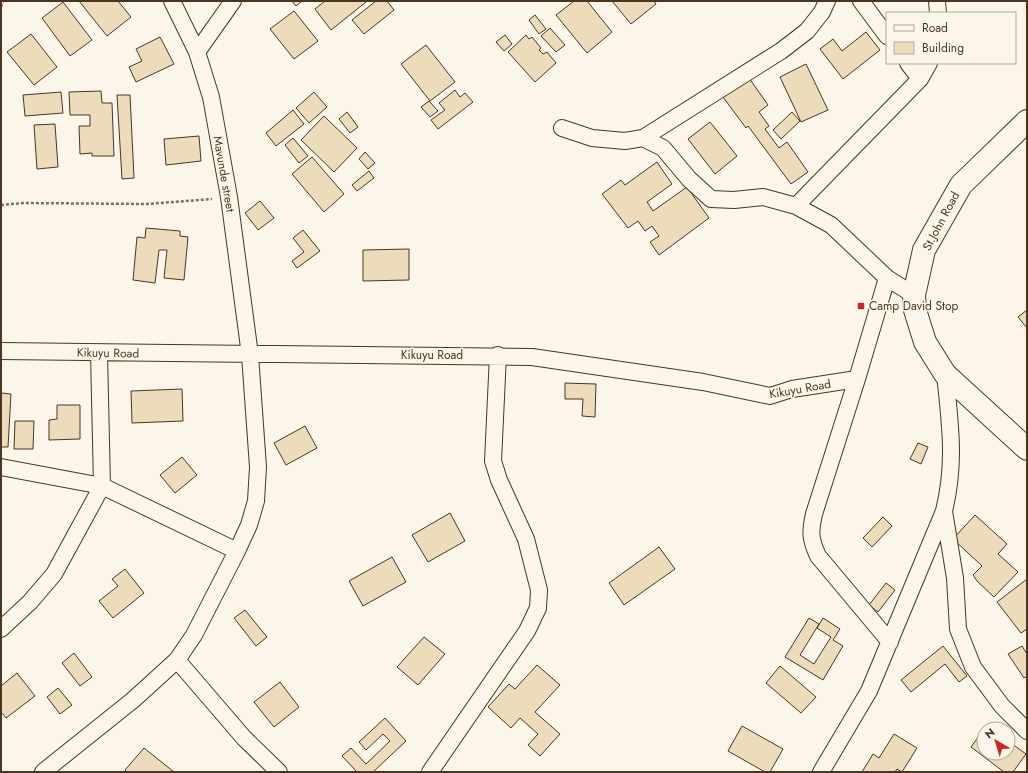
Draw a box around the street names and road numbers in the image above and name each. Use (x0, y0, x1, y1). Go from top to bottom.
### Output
street label: Mavunde street (208, 135, 240, 214)
street label: St.John Road (918, 188, 964, 254)
street label: Kikuyu Road (77, 343, 139, 363)
street label: Kikuyu Road (401, 346, 463, 364)
street label: Kikuyu Road (768, 375, 832, 403)

